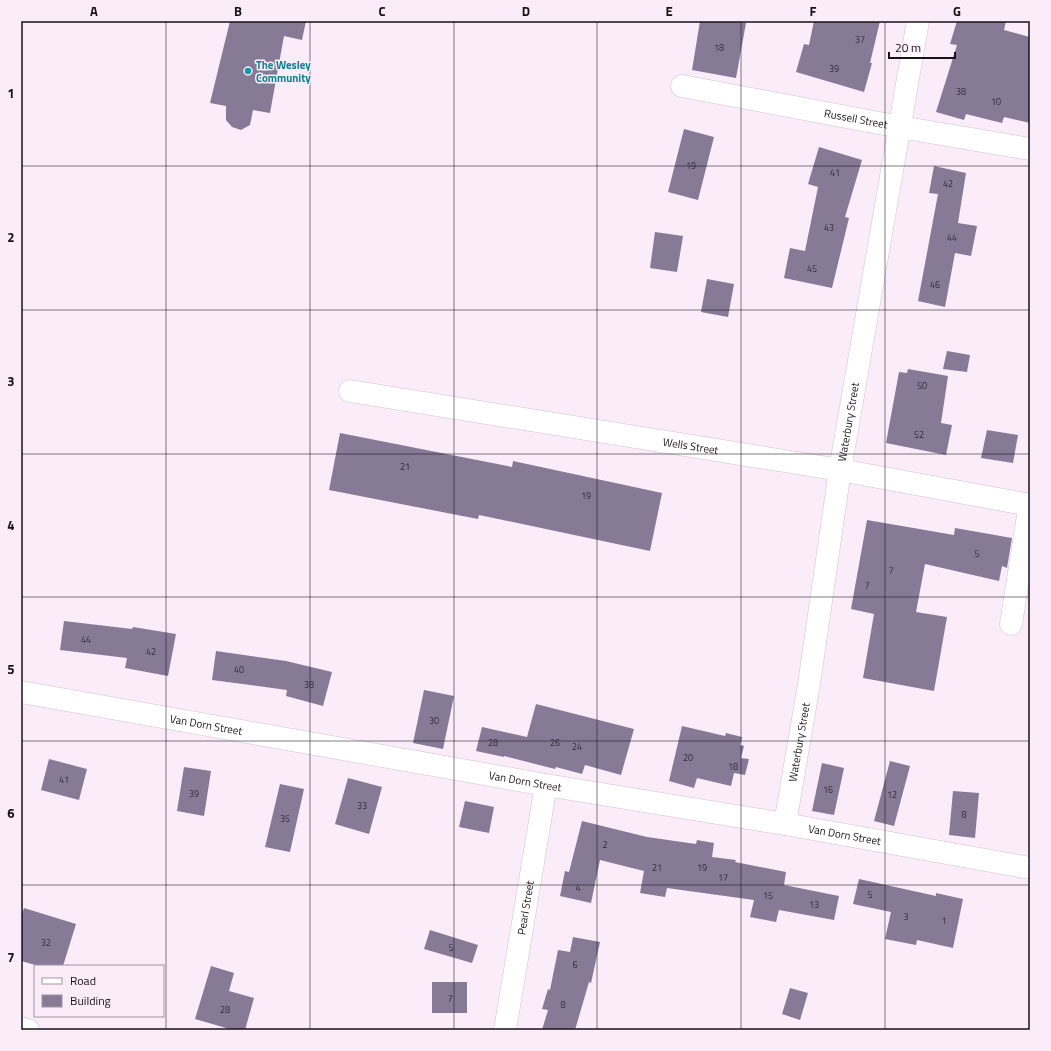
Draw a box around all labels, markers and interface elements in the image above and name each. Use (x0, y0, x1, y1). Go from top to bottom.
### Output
text: A (90, 1, 98, 21)
text: B (234, 1, 242, 21)
text: C (378, 1, 386, 21)
text: D (522, 1, 530, 21)
text: E (665, 1, 673, 21)
text: F (810, 1, 817, 21)
text: G (953, 1, 961, 21)
house number: 37 (855, 33, 865, 46)
scale bar (889, 34, 955, 60)
text: 20 m (895, 38, 921, 57)
house number: 18 (714, 41, 724, 54)
place label: The Wesley Community (256, 57, 311, 86)
house number: 39 (829, 62, 839, 75)
marker: The Wesley Community (243, 66, 253, 76)
text: 1 (7, 83, 15, 103)
house number: 38 (956, 85, 966, 98)
house number: 10 (991, 95, 1001, 108)
street label: Russell Street (823, 105, 889, 133)
house number: 19 (686, 159, 696, 172)
house number: 41 (830, 166, 840, 179)
house number: 42 (943, 177, 953, 190)
house number: 43 (824, 221, 834, 234)
text: 2 (7, 227, 15, 247)
house number: 44 (947, 231, 957, 244)
house number: 45 (807, 262, 817, 275)
house number: 46 (930, 278, 940, 291)
text: 3 (7, 371, 15, 391)
house number: 50 (917, 379, 927, 392)
street label: Waterbury Street (834, 381, 863, 463)
house number: 52 (914, 428, 924, 441)
street label: Wells Street (662, 434, 720, 458)
house number: 21 (400, 460, 410, 473)
house number: 19 (581, 489, 591, 502)
text: 4 (7, 515, 15, 535)
house number: 5 (974, 547, 980, 560)
house number: 7 (888, 564, 894, 577)
house number: 7 (864, 579, 870, 592)
house number: 44 (81, 633, 91, 646)
house number: 42 (146, 645, 156, 658)
text: 5 (7, 659, 15, 679)
house number: 40 (234, 663, 244, 676)
house number: 38 (304, 678, 314, 691)
street label: Waterbury Street (784, 701, 814, 783)
street label: Van Dorn Street (169, 711, 244, 739)
house number: 30 (429, 714, 439, 727)
house number: 28 (488, 736, 498, 749)
house number: 26 (550, 736, 560, 749)
house number: 24 (572, 740, 582, 753)
house number: 20 (683, 751, 693, 764)
house number: 18 (728, 760, 738, 773)
street label: Van Dorn Street (488, 767, 563, 795)
house number: 41 (59, 773, 69, 786)
house number: 16 (823, 783, 833, 796)
house number: 39 (189, 787, 199, 800)
house number: 12 (887, 788, 897, 801)
house number: 33 (357, 799, 367, 812)
text: 6 (7, 803, 15, 823)
house number: 8 (961, 808, 967, 821)
house number: 35 (280, 812, 290, 825)
street label: Van Dorn Street (807, 820, 882, 849)
house number: 2 (602, 838, 608, 851)
house number: 21 (652, 861, 662, 874)
house number: 19 (697, 861, 707, 874)
house number: 17 (718, 871, 728, 884)
street label: Pearl Street (513, 879, 538, 936)
house number: 4 (575, 881, 581, 894)
house number: 5 (867, 888, 873, 901)
house number: 15 (763, 889, 773, 902)
house number: 13 (809, 898, 819, 911)
house number: 3 (903, 910, 909, 923)
house number: 1 (941, 914, 947, 927)
house number: 32 (41, 936, 51, 949)
house number: 5 (448, 941, 454, 954)
text: 7 (7, 947, 15, 967)
house number: 6 (572, 958, 578, 971)
legend (34, 965, 164, 1017)
text: Road (70, 971, 96, 990)
text: Building (70, 991, 111, 1010)
house number: 7 (447, 992, 453, 1005)
house number: 8 (560, 998, 566, 1011)
house number: 28 (220, 1003, 230, 1016)

